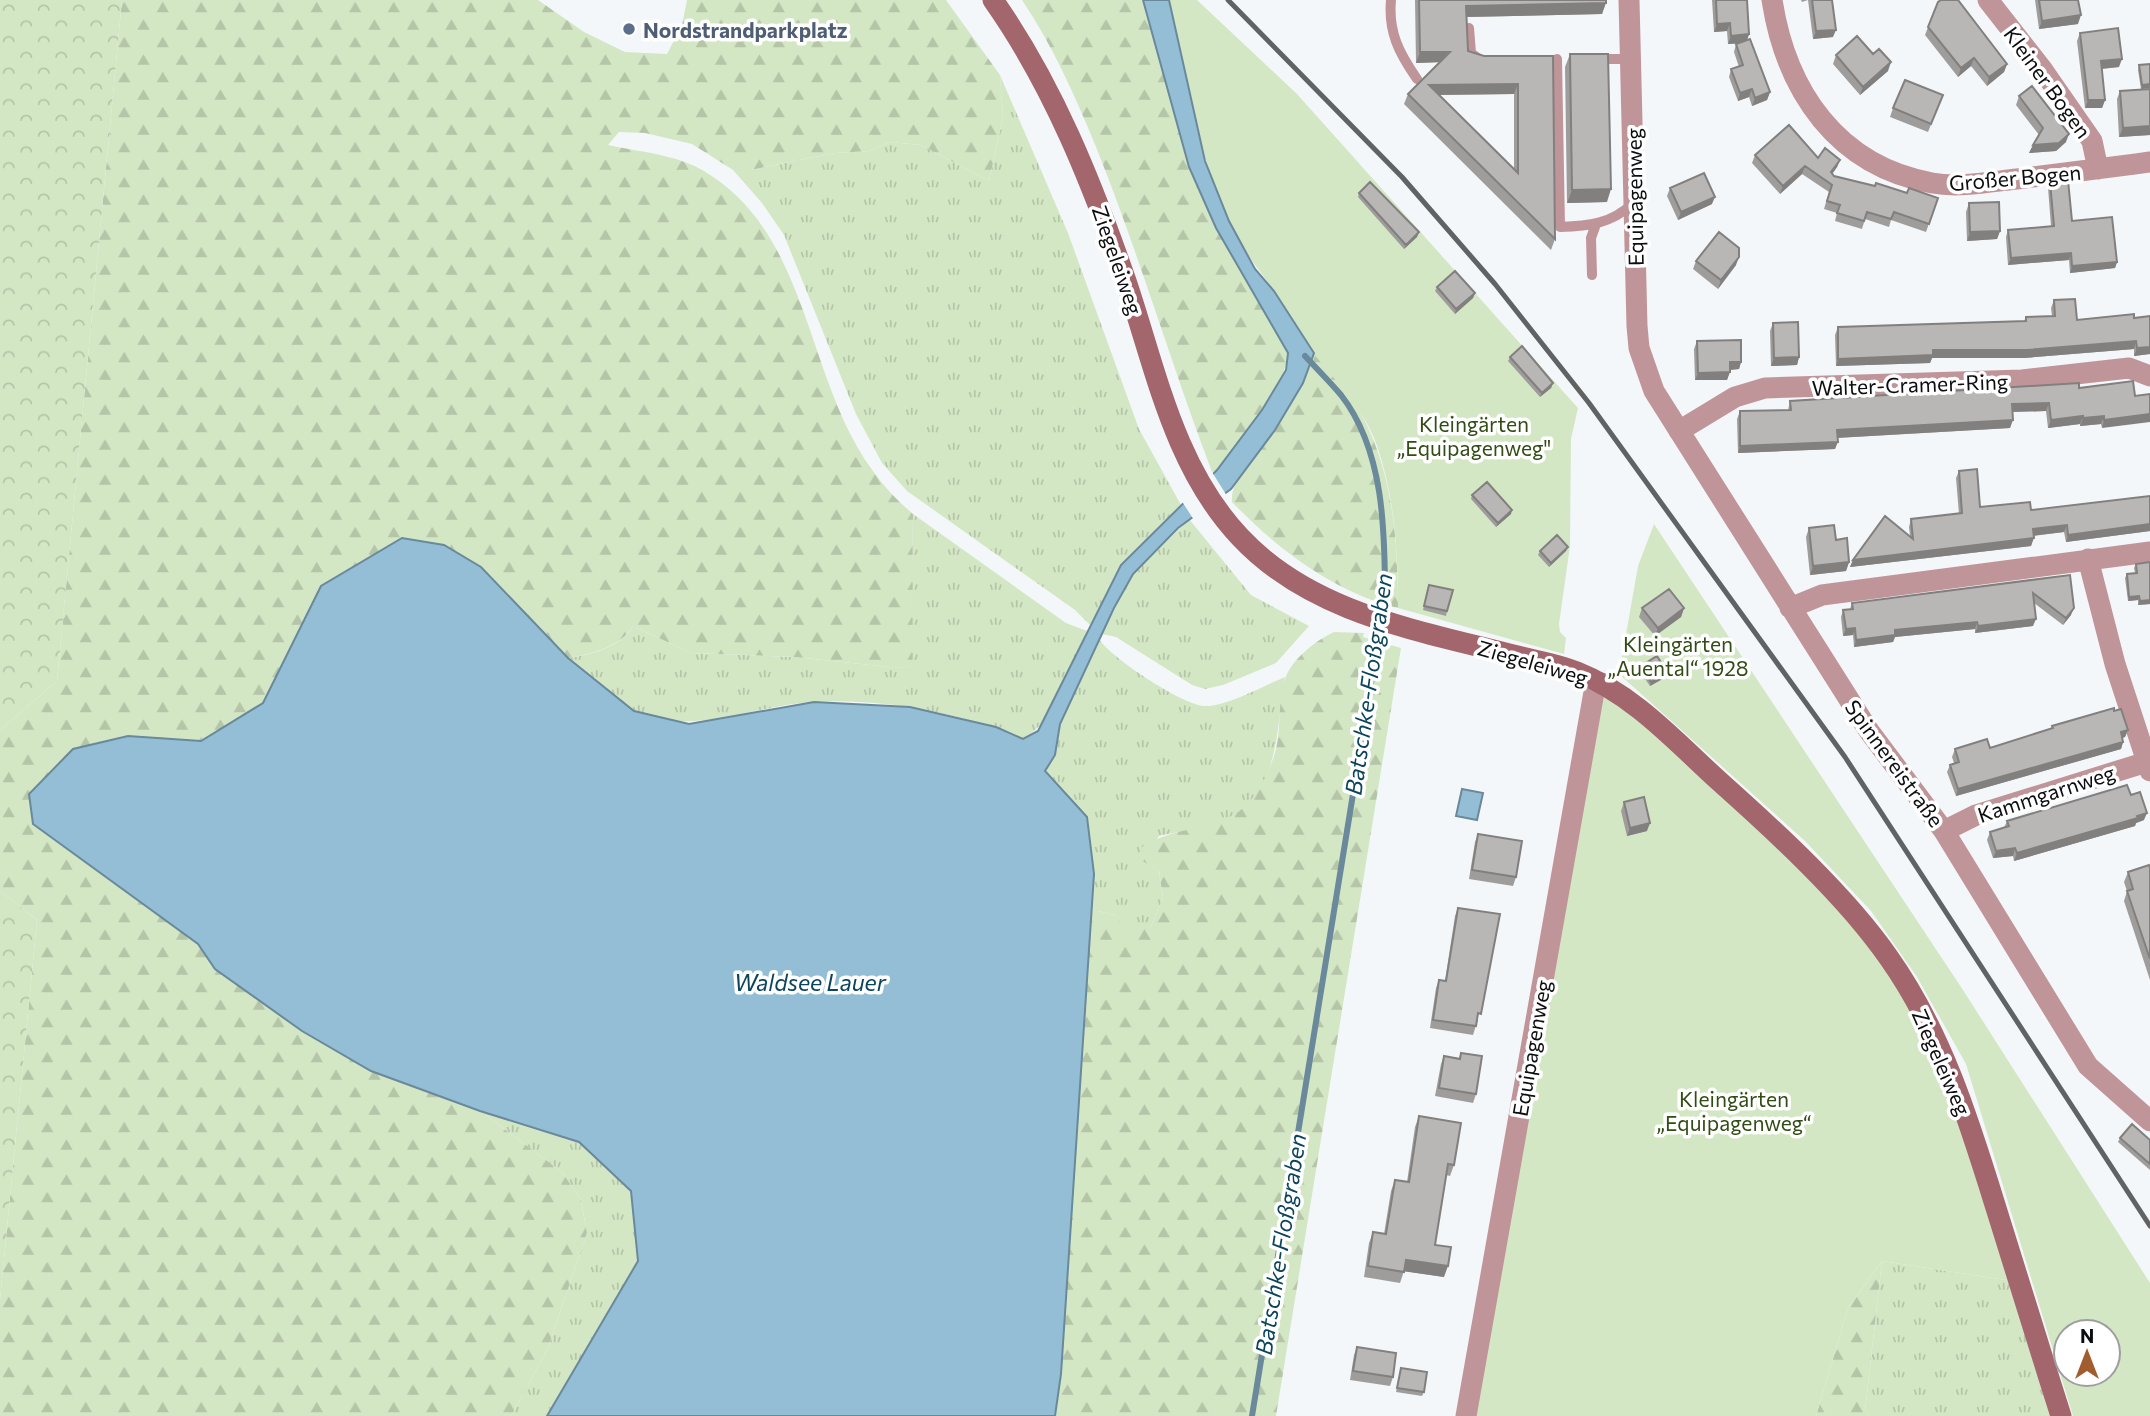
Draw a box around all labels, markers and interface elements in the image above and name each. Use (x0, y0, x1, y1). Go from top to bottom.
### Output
place label: Nordstrandparkplatz (643, 17, 848, 42)
marker: Nordstrandparkplatz (621, 21, 637, 37)
street label: Kleiner Bogen (1999, 21, 2097, 143)
street label: Equipagenweg (1620, 128, 1648, 266)
street label: Großer Bogen (1948, 159, 2082, 195)
street label: Ziegeleiweg (1088, 202, 1148, 318)
street label: Walter-Cramer-Ring (1811, 368, 2009, 400)
park label: Kleingärten „Equipagenweg" (1397, 411, 1551, 460)
water label: Batschke‐Floßgraben (1339, 571, 1397, 797)
park label: Kleingärten „Auental“ 1928 (1607, 631, 1749, 680)
street label: Ziegeleiweg (1475, 634, 1591, 690)
street label: Spinnereistraße (1841, 695, 1949, 831)
street label: Kammgarnweg (1974, 759, 2118, 827)
water label: Waldsee Lauer (734, 968, 887, 996)
street label: Equipagenweg (1507, 978, 1555, 1118)
street label: Ziegeleiweg (1907, 1005, 1977, 1119)
park label: Kleingärten „Equipagenweg“ (1656, 1086, 1812, 1135)
water label: Batschke‐Floßgraben (1249, 1131, 1311, 1357)
north arrow (2052, 1318, 2122, 1388)
text: N (2080, 1324, 2094, 1347)

